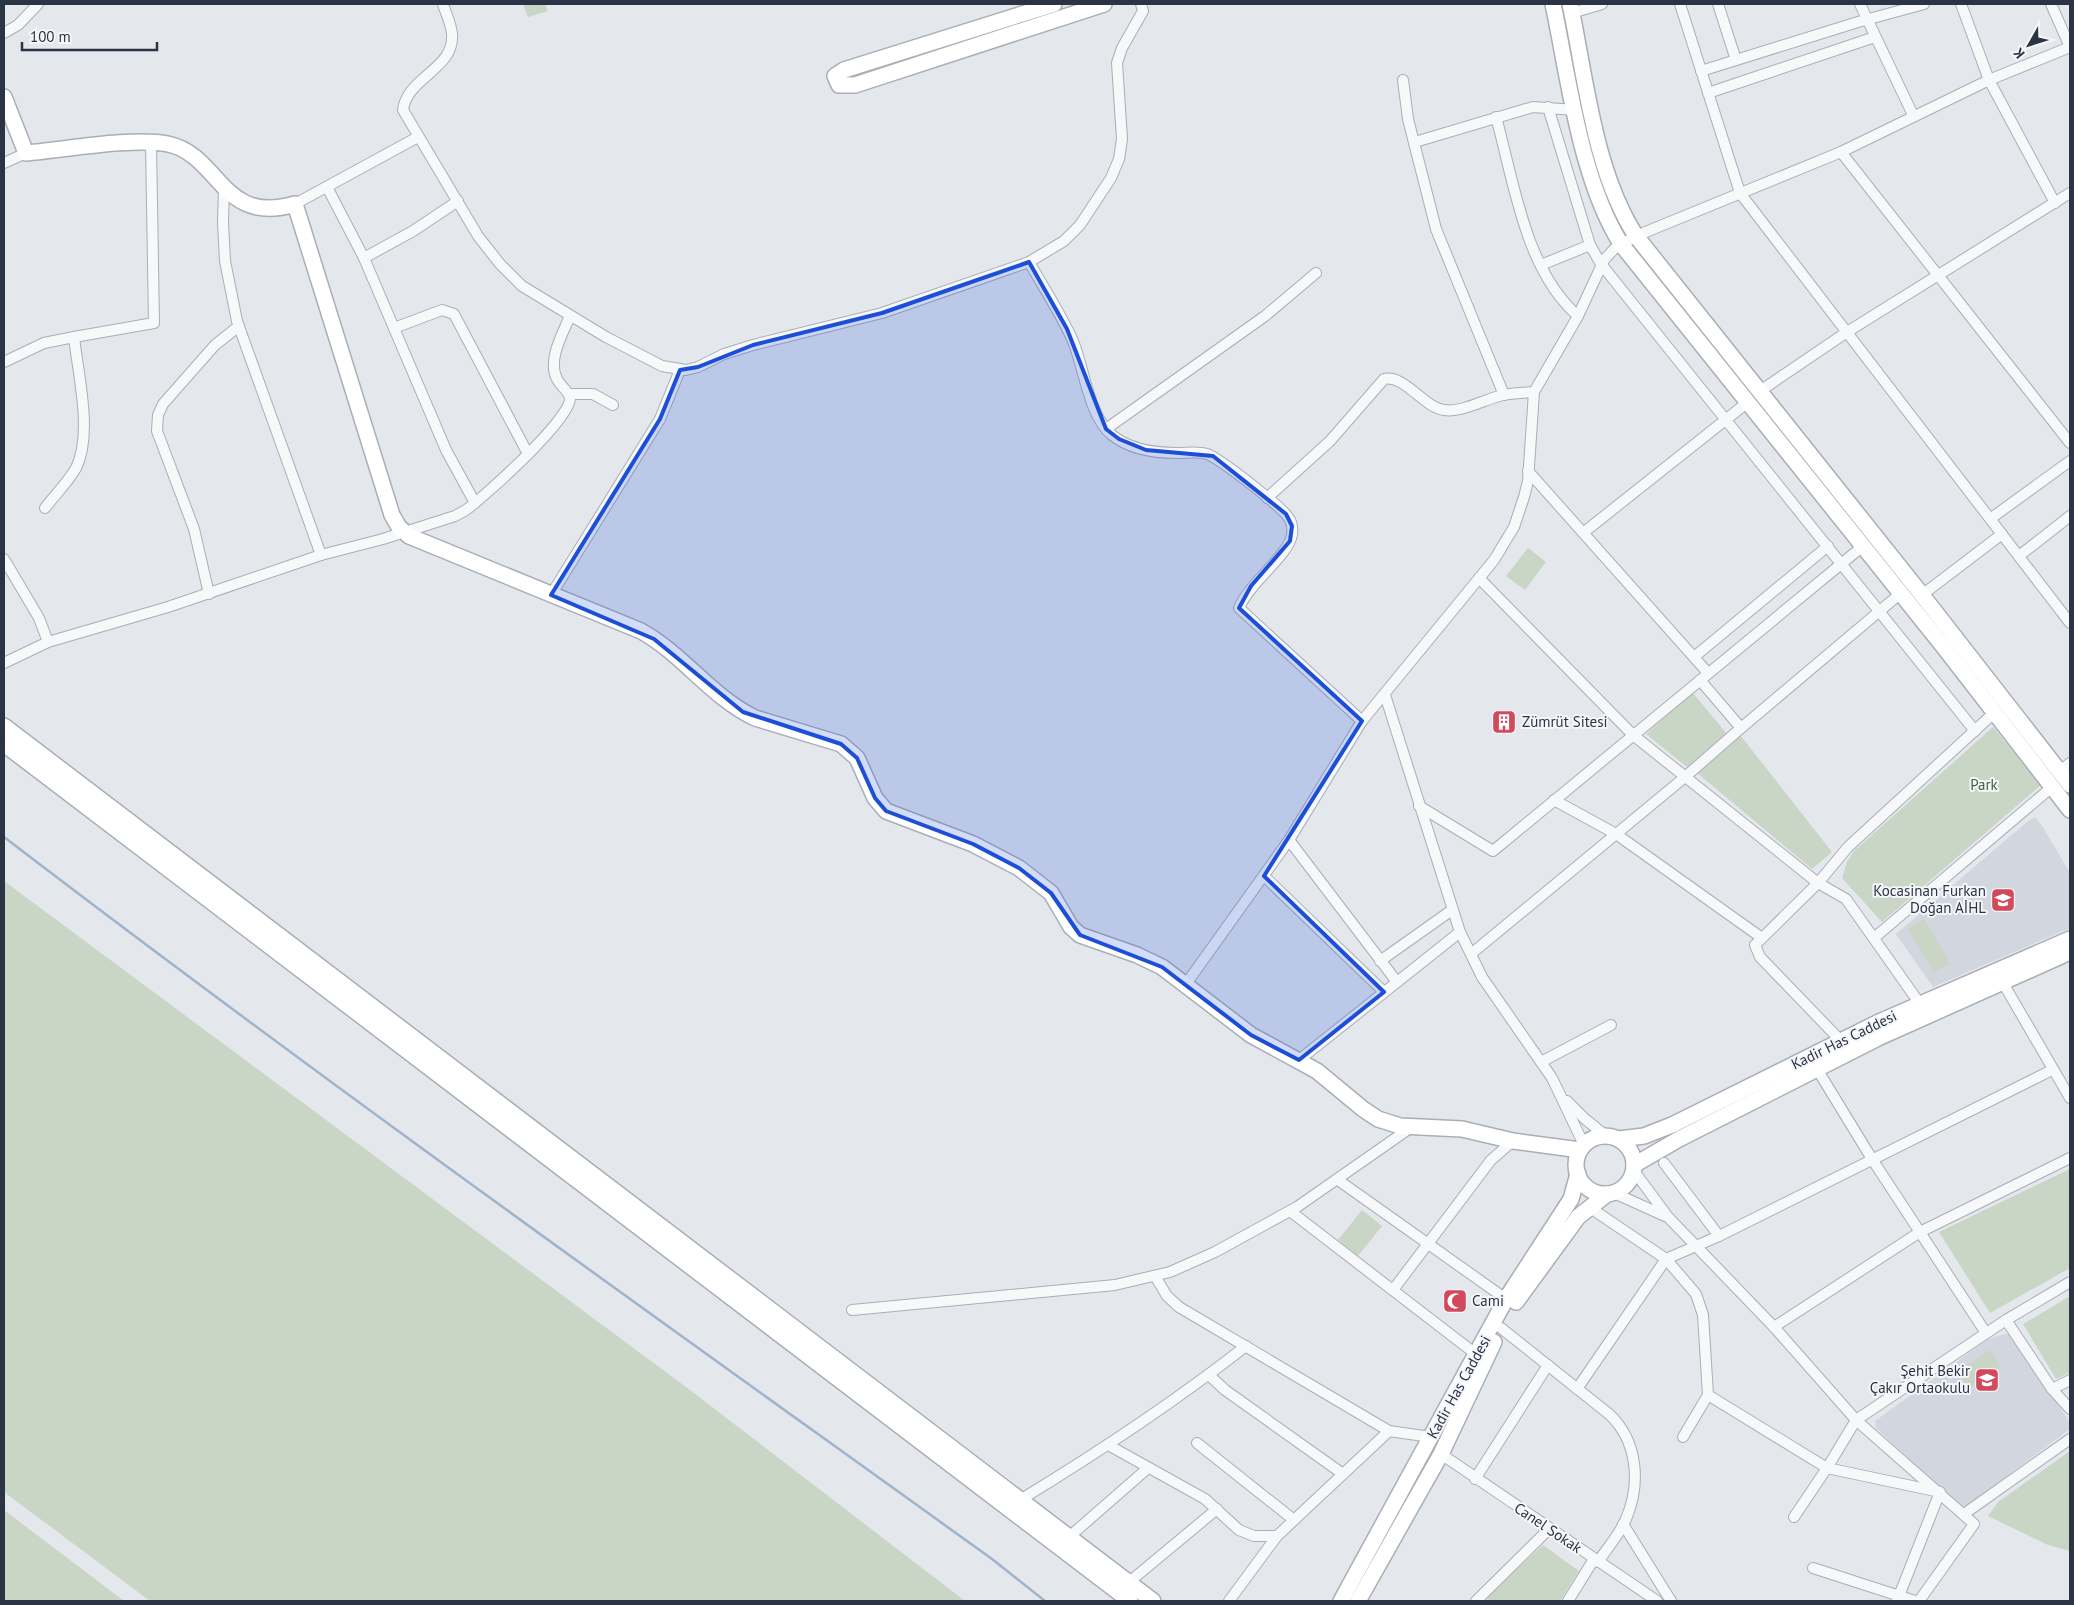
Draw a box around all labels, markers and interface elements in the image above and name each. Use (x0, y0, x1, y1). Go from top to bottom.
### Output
scale bar (22, 20, 158, 52)
north arrow (2004, 20, 2054, 70)
text: 100 m (30, 27, 71, 46)
text: K (2009, 44, 2029, 62)
building icon: Zümrüt Sitesi (1491, 709, 1517, 735)
place label: Zümrüt Sitesi (1522, 712, 1608, 731)
park label: Park (1970, 775, 1999, 794)
place label: Kocasinan Furkan Doğan AİHL (1873, 881, 1986, 917)
school or university icon: Kocasinan Furkan Doğan AİHL (1990, 887, 2016, 913)
street label: Kadir Has Caddesi (1788, 1006, 1900, 1073)
mosque icon: Cami (1442, 1288, 1468, 1314)
place label: Cami (1472, 1291, 1504, 1310)
street label: Kadir Has Caddesi (1422, 1332, 1495, 1442)
place label: Şehit Bekir Çakır Ortaokulu (1870, 1361, 1970, 1397)
school or university icon: Şehit Bekir Çakır Ortaokulu (1974, 1367, 2000, 1393)
street label: Canel Sokak (1511, 1498, 1587, 1558)

